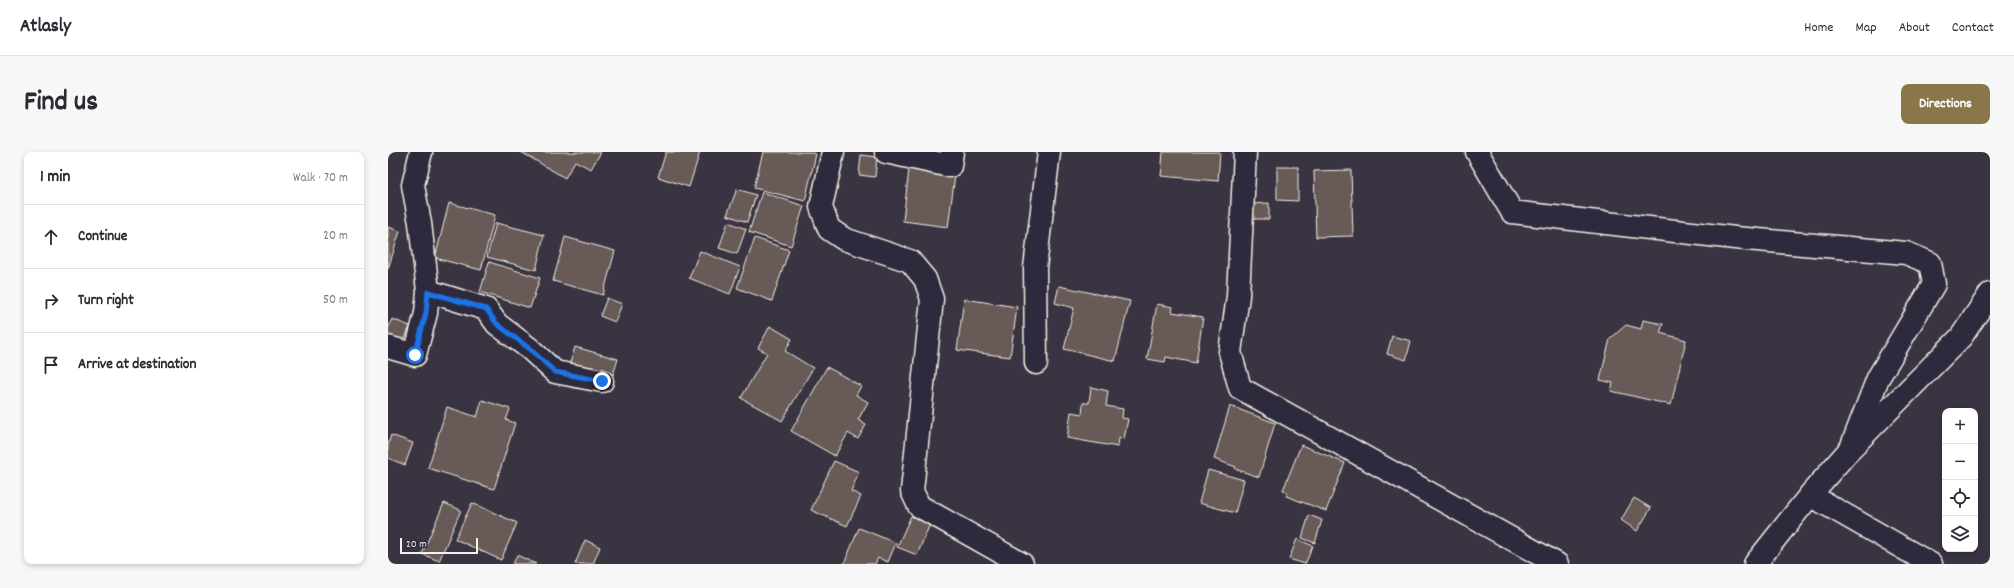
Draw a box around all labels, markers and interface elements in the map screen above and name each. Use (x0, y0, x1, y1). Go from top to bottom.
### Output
text: Atlasly (20, 14, 71, 41)
text: Home (1804, 18, 1833, 38)
text: Map (1855, 18, 1877, 38)
text: About (1899, 18, 1930, 38)
text: Contact (1952, 18, 1994, 38)
text: Find us (24, 84, 98, 124)
button: Directions (1901, 84, 1990, 124)
text: 1 min (40, 166, 70, 190)
text: Walk · 70 m (293, 169, 348, 188)
icon: ahead (40, 226, 62, 248)
text: Continue (78, 226, 127, 248)
text: 20 m (323, 227, 348, 246)
icon: right (40, 290, 62, 312)
text: Turn right (78, 290, 134, 312)
text: 50 m (323, 291, 348, 310)
route start (406, 346, 424, 364)
icon: arrive (40, 354, 62, 376)
text: Arrive at destination (78, 354, 196, 376)
route end (593, 372, 611, 390)
map controls (1942, 408, 1978, 552)
button: + (1942, 408, 1978, 444)
button: − (1942, 444, 1978, 480)
button: locate (1942, 480, 1978, 516)
button: layers (1942, 516, 1978, 552)
scale bar (400, 536, 478, 555)
text: 20 m (406, 537, 427, 553)

